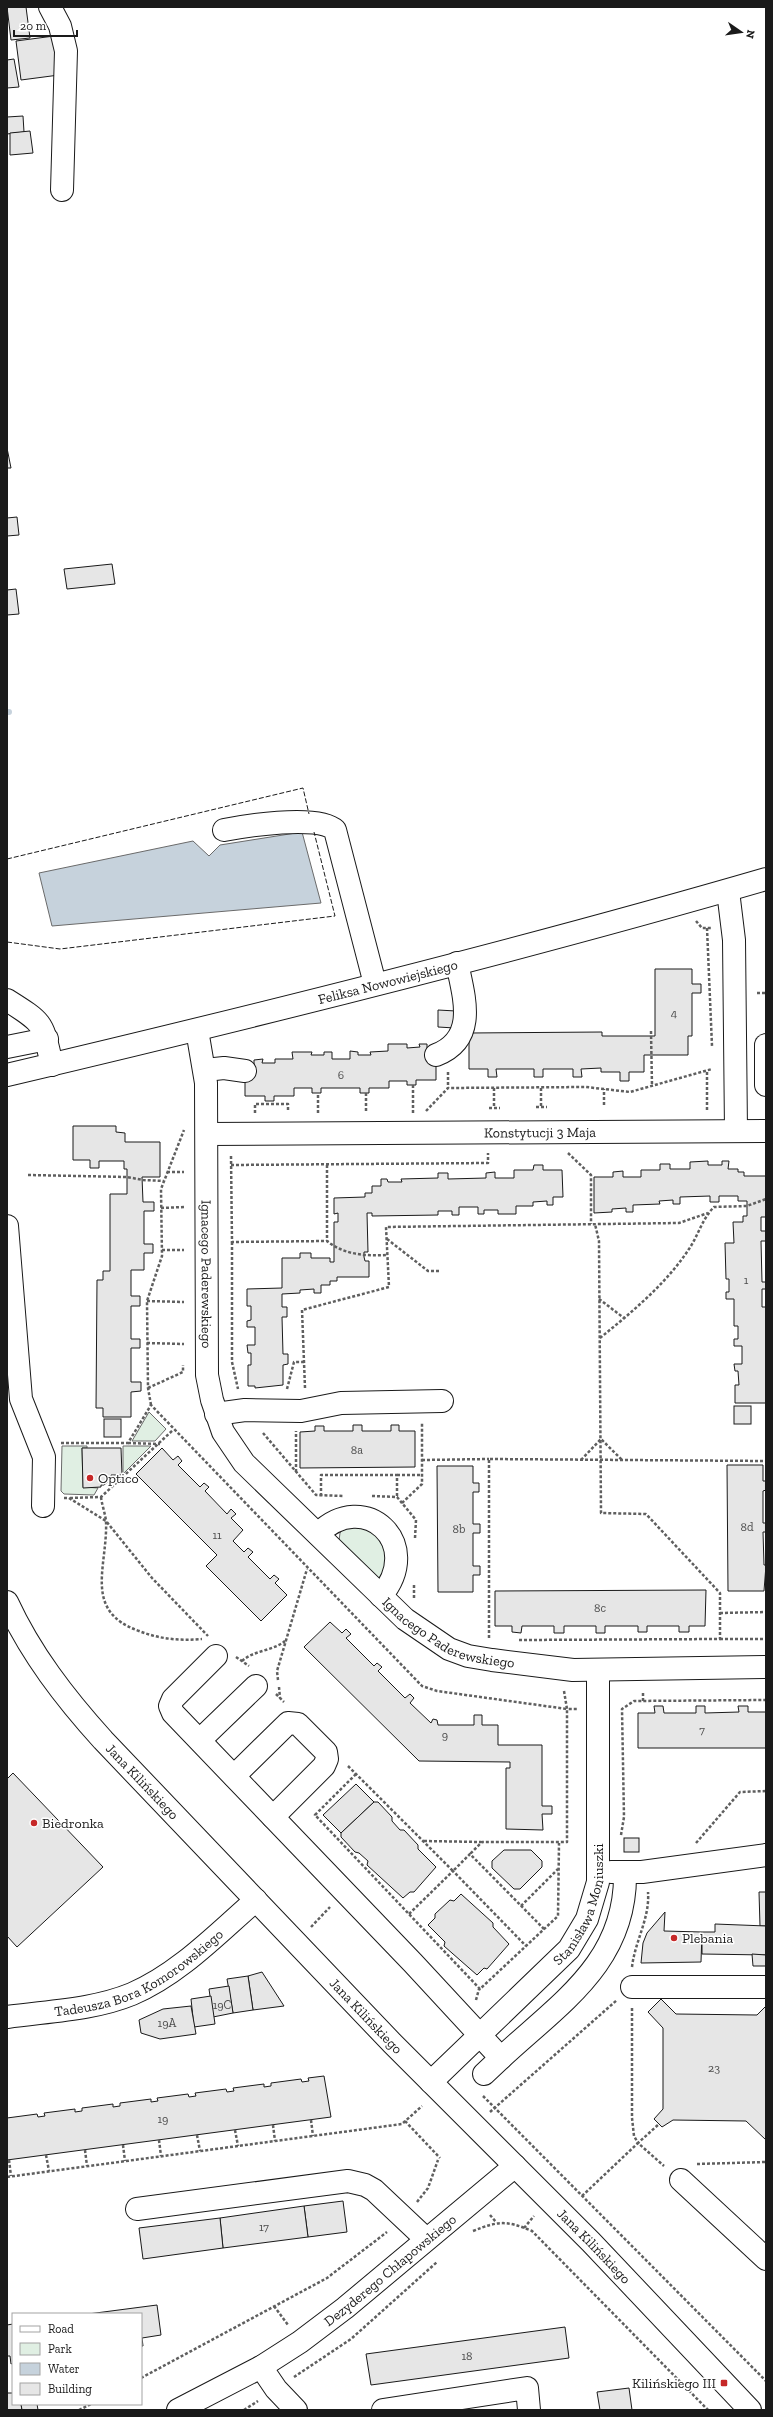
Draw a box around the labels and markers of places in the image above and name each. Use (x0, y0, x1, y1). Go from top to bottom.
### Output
place label: Optico (98, 1470, 139, 1487)
marker: Optico (85, 1473, 95, 1483)
place label: Biedronka (42, 1815, 104, 1832)
marker: Biedronka (29, 1818, 39, 1828)
place label: Plebania (682, 1930, 734, 1947)
marker: Plebania (669, 1933, 679, 1943)
place label: Kilińskiego III (632, 2375, 716, 2392)
marker: Kilińskiego III (719, 2378, 729, 2388)

